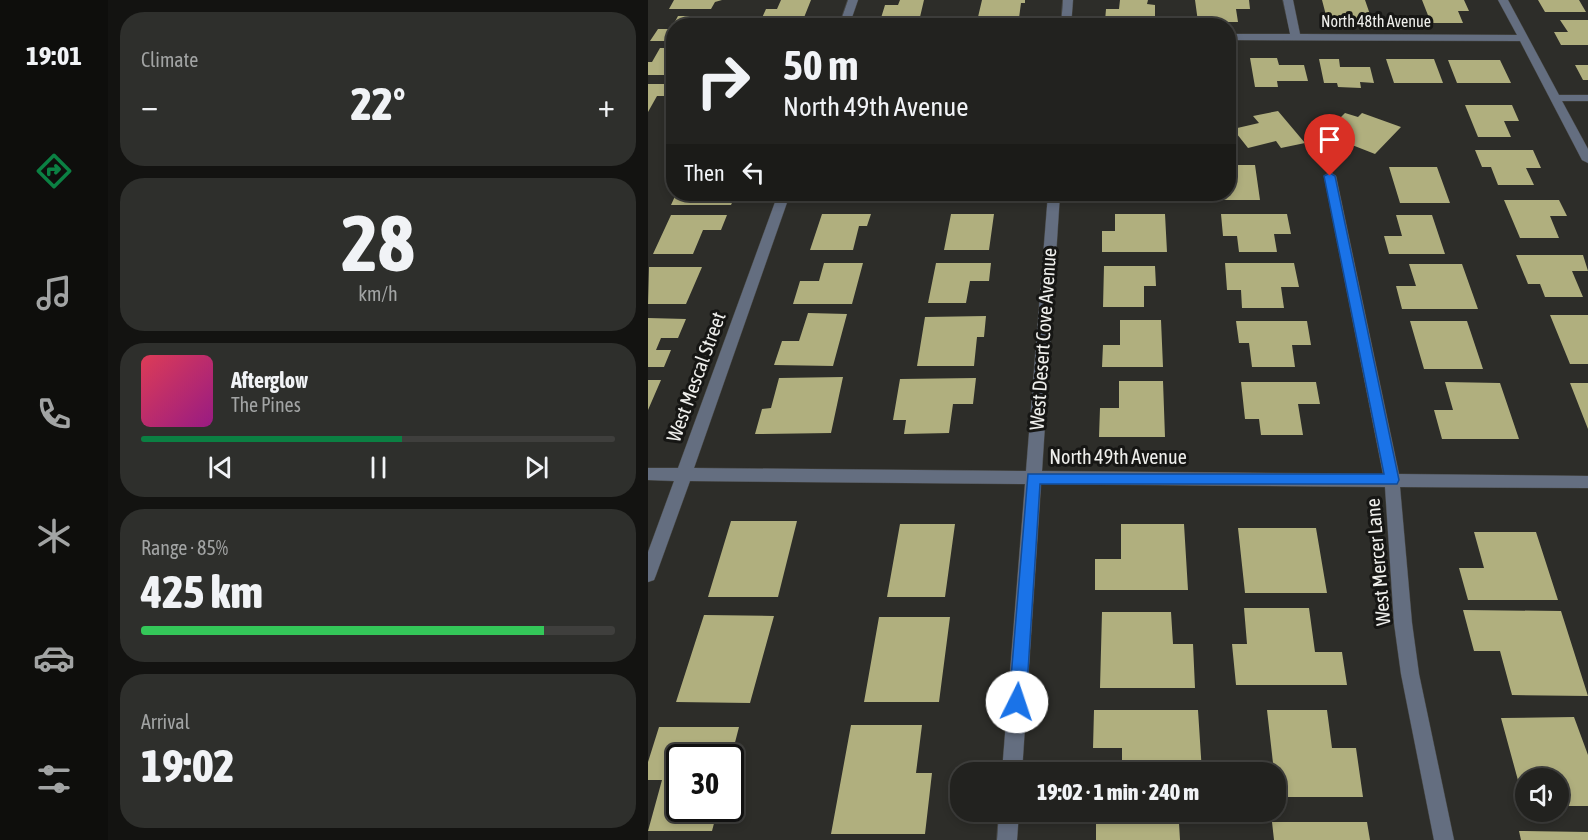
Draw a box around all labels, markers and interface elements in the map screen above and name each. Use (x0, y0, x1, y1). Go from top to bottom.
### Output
street label: North 48th Avenue (1321, 12, 1431, 30)
text: 19:01 (26, 40, 82, 71)
text: 50 m (783, 41, 858, 89)
icon: right (684, 42, 762, 120)
text: Climate (141, 48, 198, 71)
text: 22° (351, 78, 405, 130)
text: − (141, 86, 158, 124)
text: + (598, 86, 615, 124)
text: North 49th Avenue (783, 91, 969, 122)
pin (1304, 114, 1355, 176)
icon: arrive (1313, 123, 1346, 156)
icon: directions (33, 150, 75, 192)
icon: left (737, 156, 770, 189)
text: Then (684, 160, 725, 186)
text: 28 (341, 198, 415, 288)
street label: West Desert Cove Avenue (1025, 247, 1060, 431)
icon: music (33, 272, 75, 314)
text: km/h (358, 282, 398, 305)
street label: West Mescal Street (661, 308, 730, 445)
text: Afterglow (231, 367, 308, 393)
icon: phone (33, 393, 75, 435)
text: The Pines (231, 393, 301, 416)
street label: North 49th Avenue (1049, 445, 1187, 468)
icon: previous (204, 451, 237, 484)
icon: pause (362, 451, 395, 484)
icon: next (520, 451, 553, 484)
street label: West Mercer Lane (1360, 497, 1395, 627)
icon: climate (33, 515, 75, 557)
text: Range · 85% (141, 536, 228, 559)
text: 425 km (141, 566, 263, 618)
icon: car (33, 637, 75, 679)
position arrow (985, 670, 1049, 734)
text: Arrival (141, 710, 190, 733)
text: 19:02 (141, 740, 235, 792)
speed limit sign: 30 (666, 744, 744, 822)
icon: filters (33, 758, 75, 800)
map controls (1515, 768, 1569, 822)
button: sound (1515, 768, 1569, 822)
text: 19:02 · 1 min · 240 m (1037, 779, 1199, 805)

